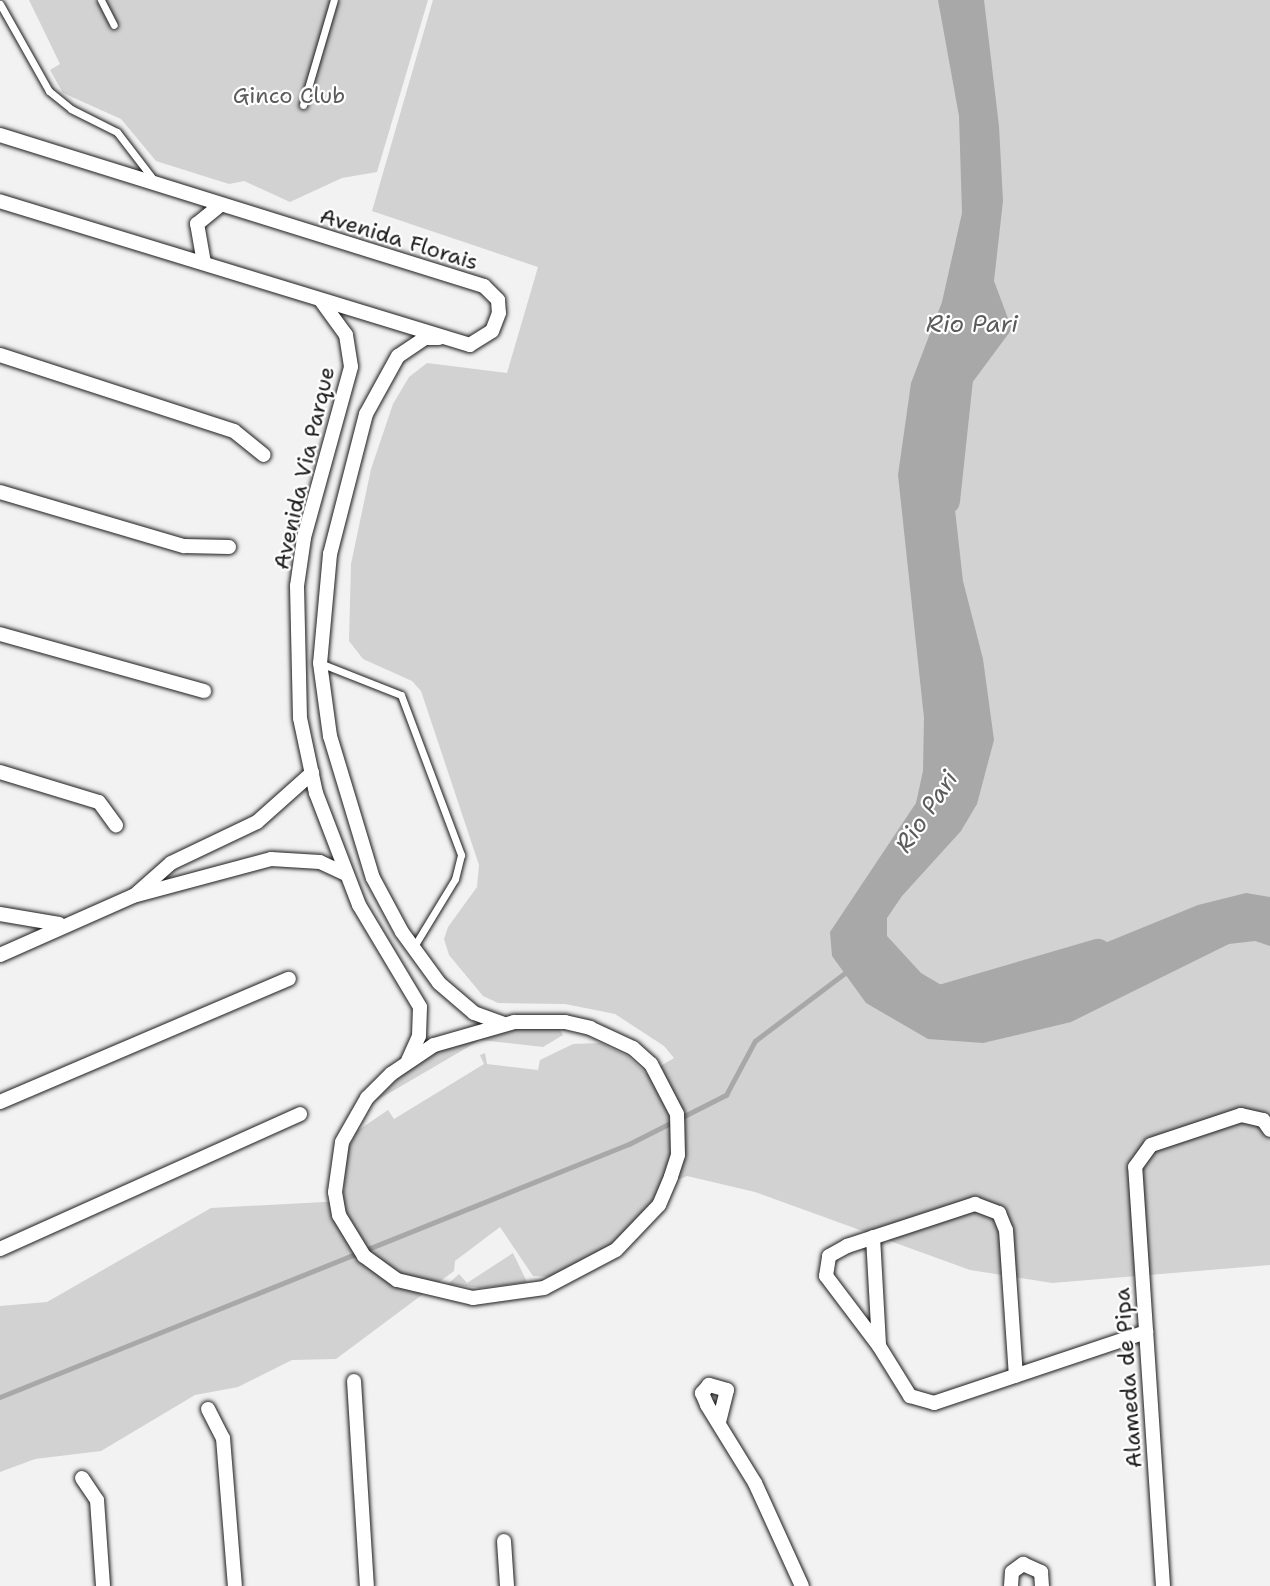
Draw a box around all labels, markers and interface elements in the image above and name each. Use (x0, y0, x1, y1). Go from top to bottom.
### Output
park label: Ginco Club (233, 83, 345, 109)
street label: Avenida Florais (317, 202, 481, 276)
water label: Rio Pari (926, 311, 1018, 339)
street label: Avenida Via Parque (268, 364, 340, 572)
water label: Rio Pari (889, 766, 965, 858)
street label: Alameda de Pipa (1109, 1287, 1147, 1469)

